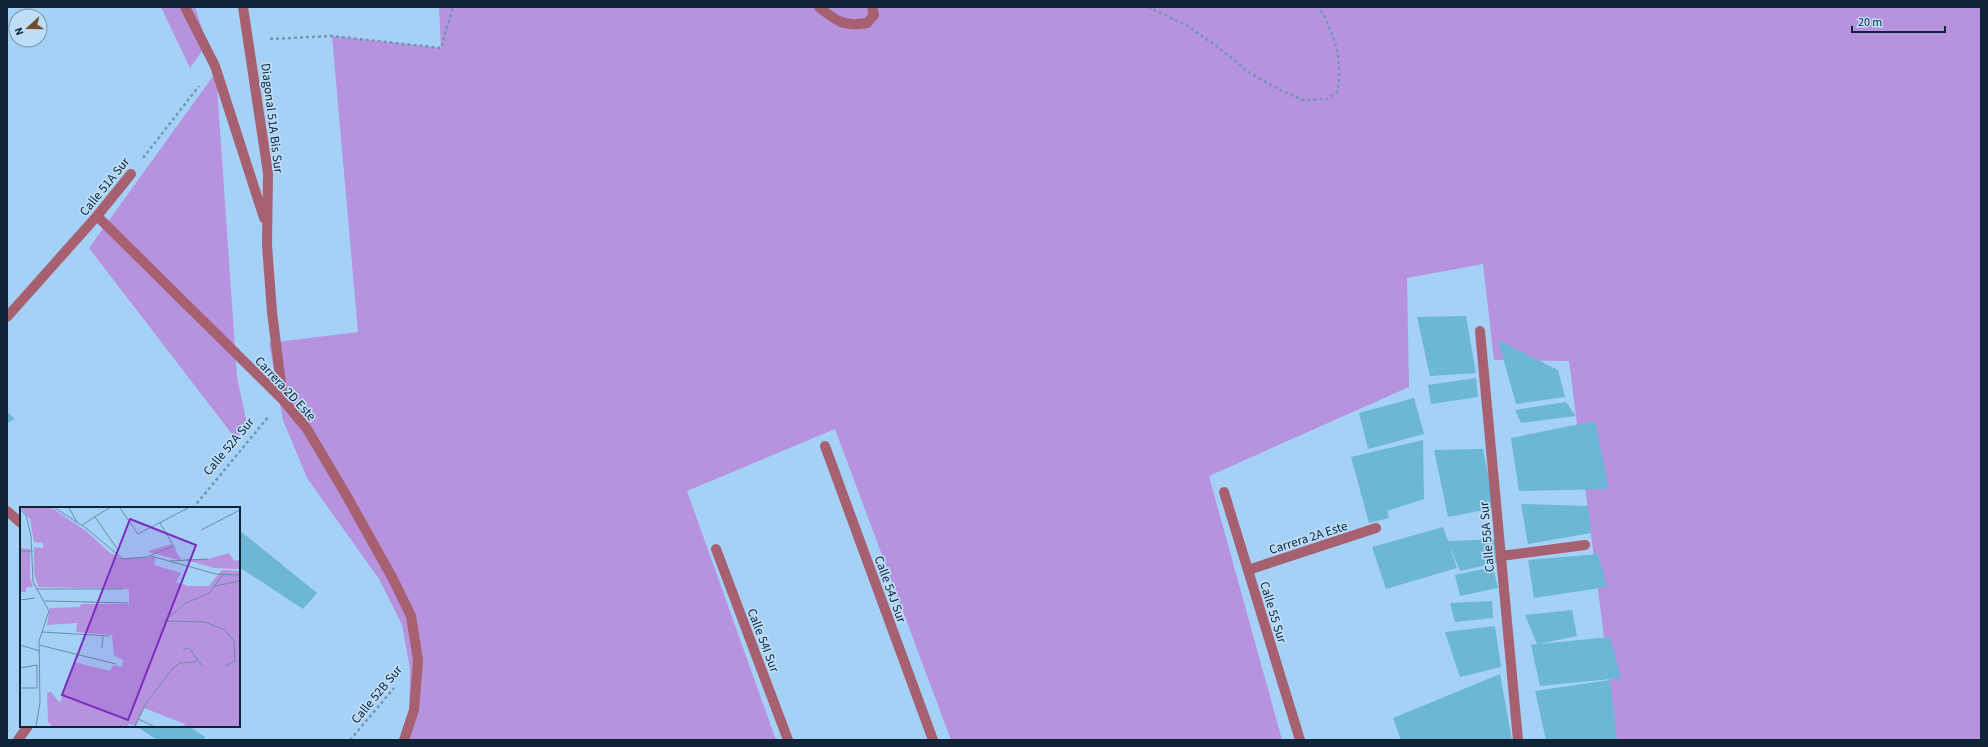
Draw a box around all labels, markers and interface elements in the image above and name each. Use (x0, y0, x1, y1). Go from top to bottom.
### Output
north arrow (8, 8, 48, 48)
scale bar (1852, 8, 1945, 34)
text: 20 m (1858, 14, 1882, 31)
text: N (11, 25, 27, 38)
street label: Diagonal 51A Bis Sur (256, 62, 288, 175)
street label: Calle 51A Sur (76, 153, 134, 220)
street label: Carrera 2D Este (251, 352, 320, 425)
street label: Calle 52A Sur (199, 413, 259, 480)
street label: Calle 55A Sur (1475, 500, 1499, 573)
inset map (20, 507, 240, 727)
street label: Carrera 2A Este (1267, 517, 1350, 559)
street label: Calle 54J Sur (870, 553, 911, 626)
street label: Calle 55 Sur (1255, 579, 1291, 646)
street label: Calle 54I Sur (743, 606, 784, 675)
street label: Calle 52B Sur (347, 661, 407, 728)

